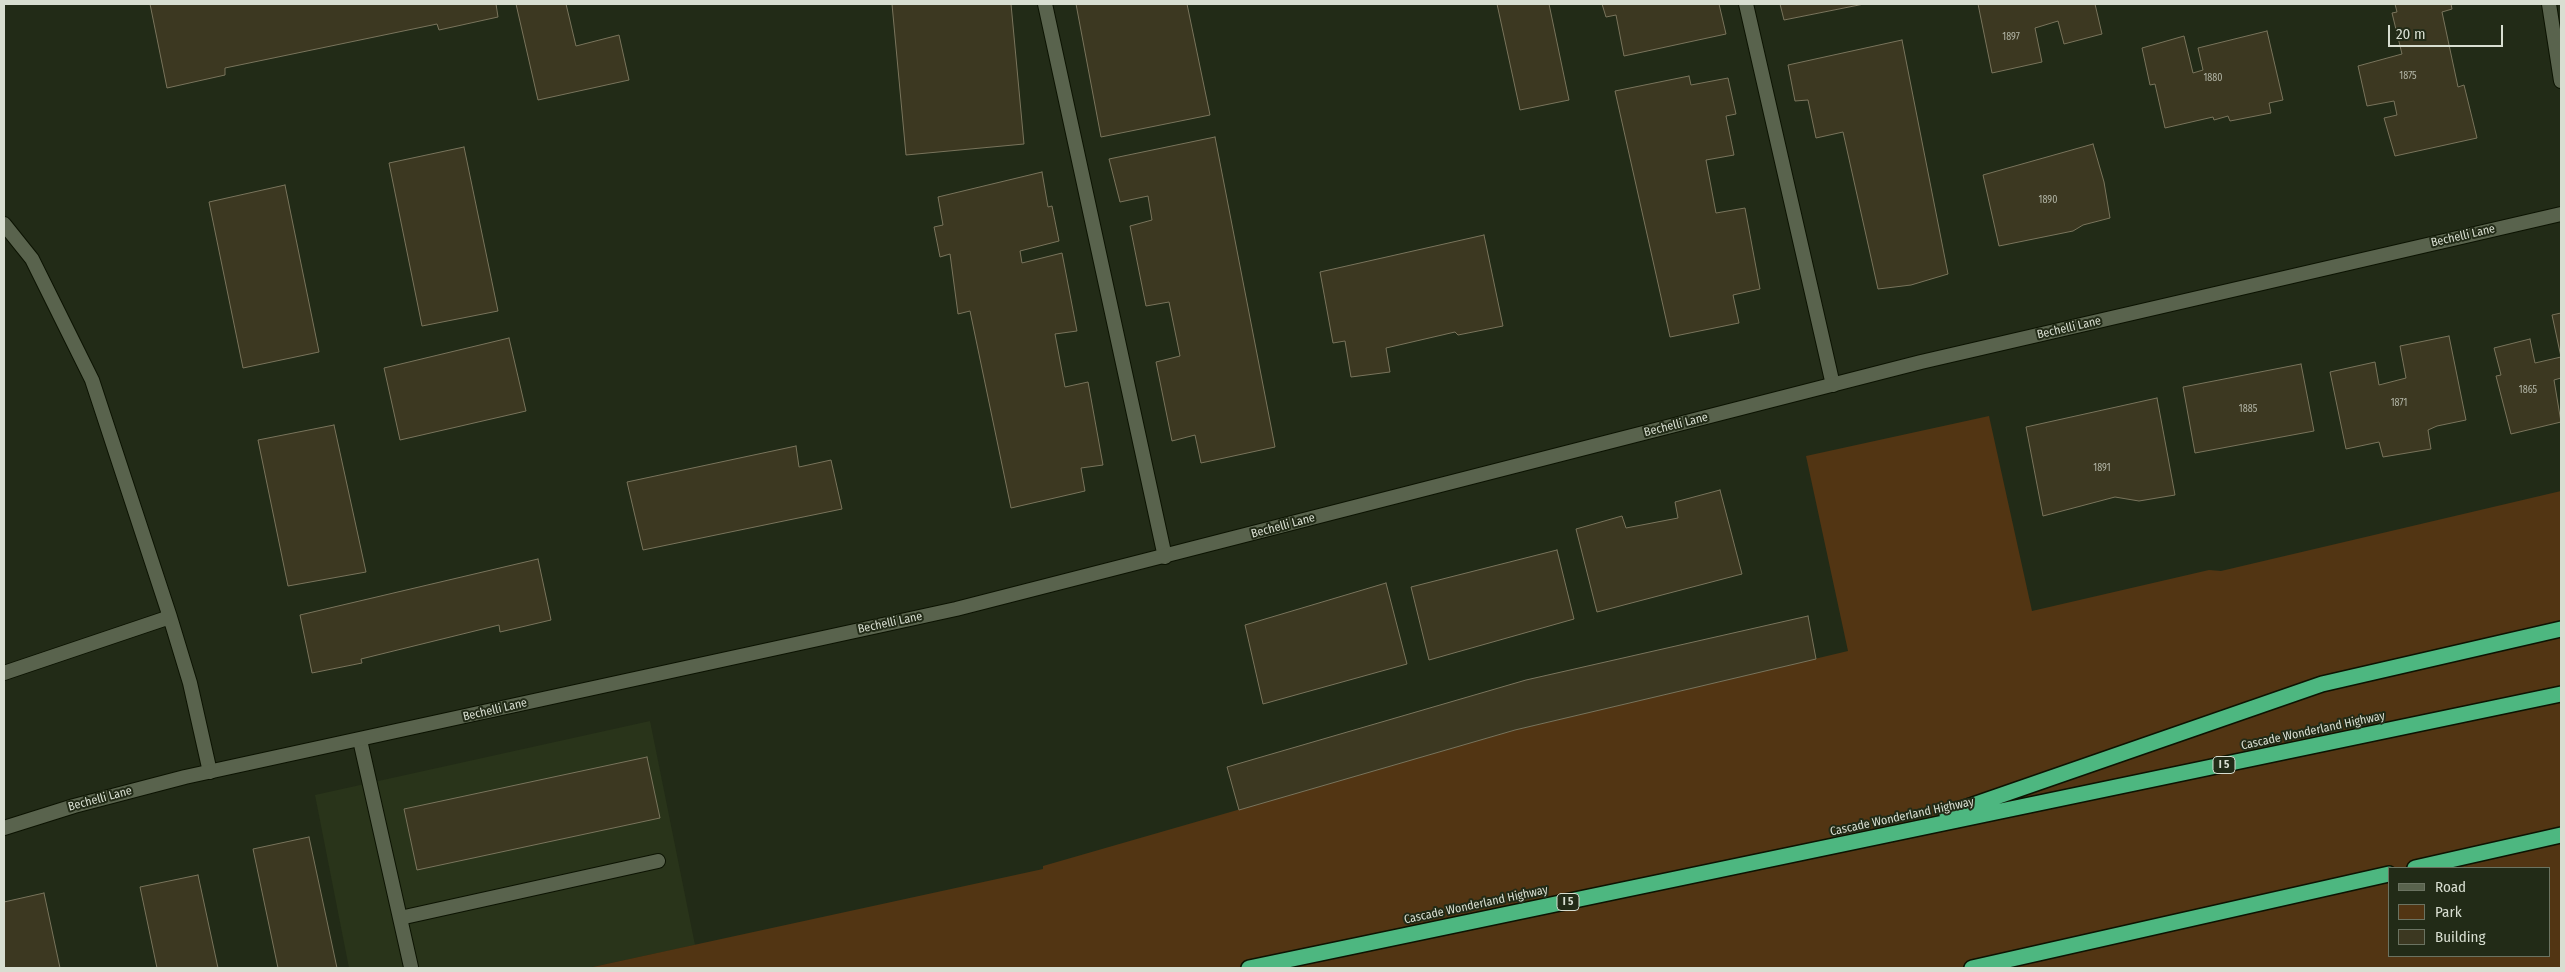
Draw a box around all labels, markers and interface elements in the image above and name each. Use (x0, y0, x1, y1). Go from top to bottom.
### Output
scale bar (2390, 15, 2505, 47)
text: 20 m (2396, 25, 2426, 43)
house number: 1897 (2002, 31, 2020, 43)
house number: 1875 (2399, 70, 2417, 82)
house number: 1880 (2203, 72, 2223, 84)
house number: 1890 (2039, 194, 2057, 206)
street label: Bechelli Lane (2430, 222, 2496, 250)
street label: Bechelli Lane (2036, 314, 2102, 342)
house number: 1865 (2519, 384, 2537, 396)
house number: 1871 (2391, 397, 2407, 409)
house number: 1885 (2239, 403, 2257, 415)
street label: Bechelli Lane (1643, 410, 1709, 440)
house number: 1891 (2093, 462, 2111, 474)
street label: Bechelli Lane (1250, 511, 1316, 541)
street label: Bechelli Lane (857, 609, 923, 637)
street label: Bechelli Lane (462, 696, 528, 724)
street label: Cascade Wonderland Highway (2240, 709, 2386, 753)
road number: I 5 (2213, 756, 2235, 774)
street label: Bechelli Lane (67, 784, 133, 814)
street label: Cascade Wonderland Highway (1829, 795, 1975, 839)
legend (2388, 867, 2550, 957)
text: Road (2435, 878, 2466, 896)
street label: Cascade Wonderland Highway (1403, 883, 1549, 927)
road number: I 5 (1557, 894, 1579, 910)
text: Park (2435, 903, 2462, 921)
text: Building (2435, 928, 2486, 946)

